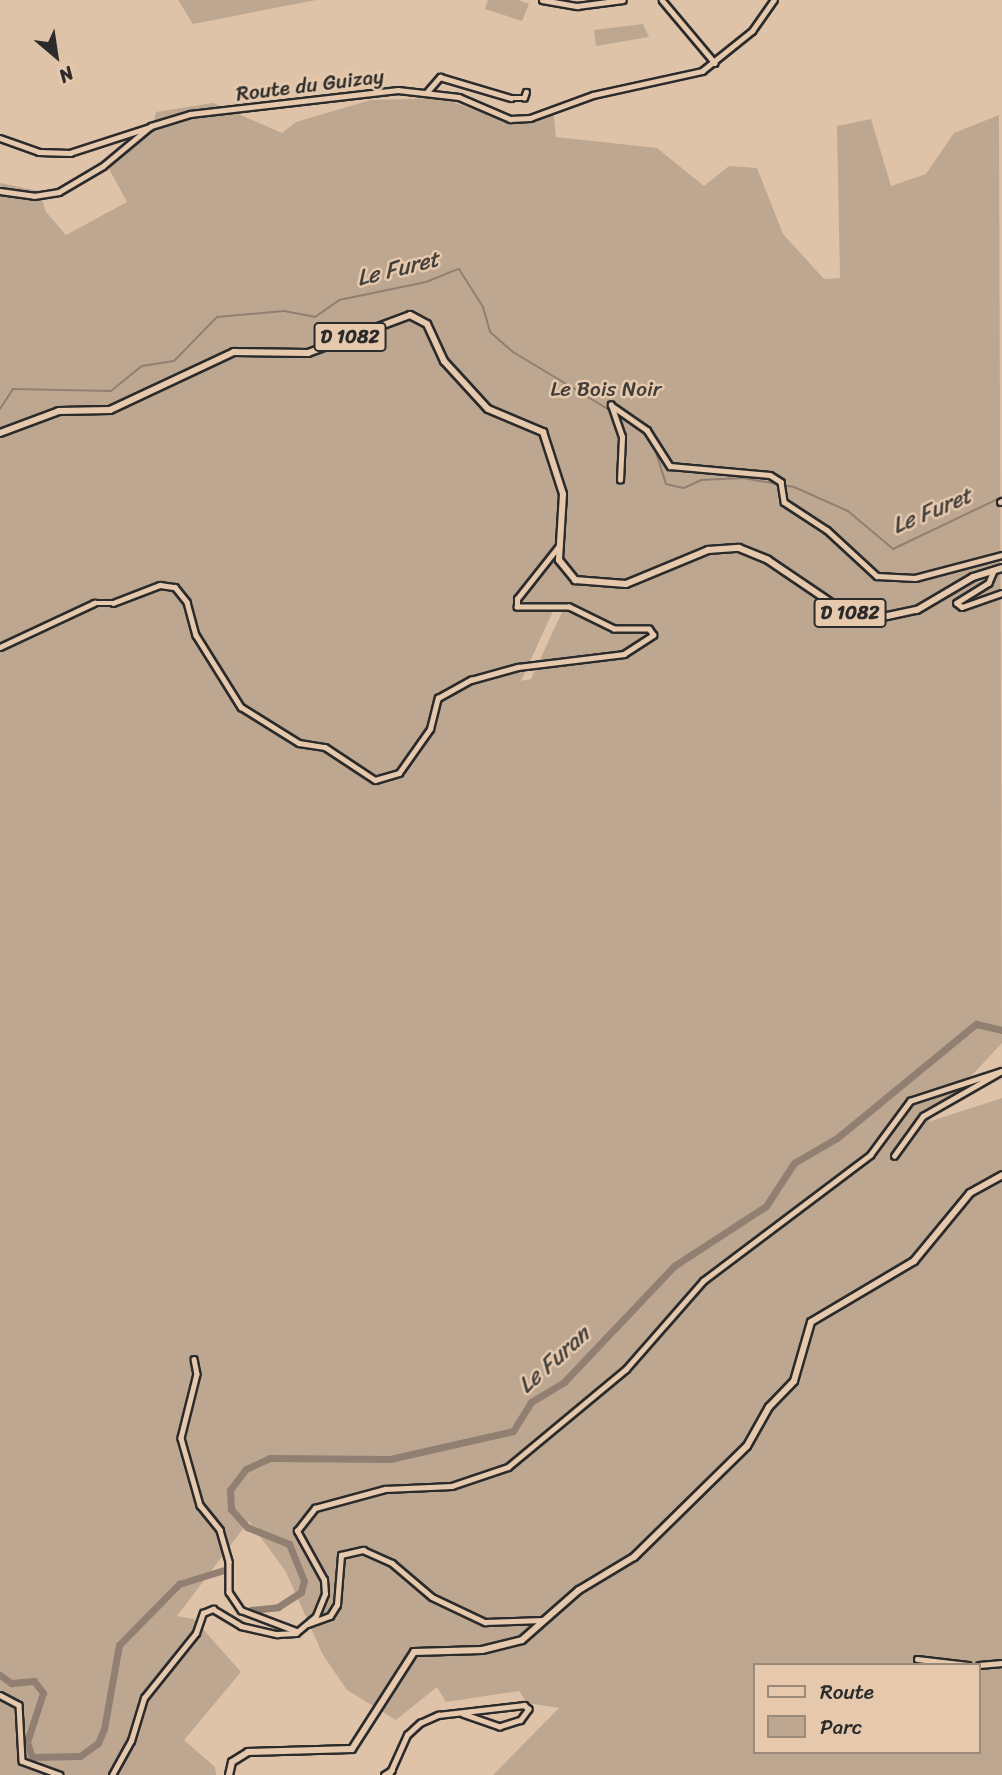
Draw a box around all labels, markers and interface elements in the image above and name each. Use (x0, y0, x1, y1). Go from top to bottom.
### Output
north arrow (21, 21, 91, 91)
text: N (53, 57, 80, 92)
street label: Route du Guizay (235, 63, 385, 107)
water label: Le Furet (354, 245, 442, 293)
road number: D 1082 (313, 322, 387, 352)
park label: Le Bois Noir (551, 376, 661, 402)
water label: Le Furet (888, 482, 976, 540)
road number: D 1082 (813, 598, 887, 628)
water label: Le Furan (513, 1321, 595, 1399)
legend (754, 1663, 981, 1754)
text: Route (820, 1673, 874, 1711)
text: Parc (820, 1708, 862, 1746)

